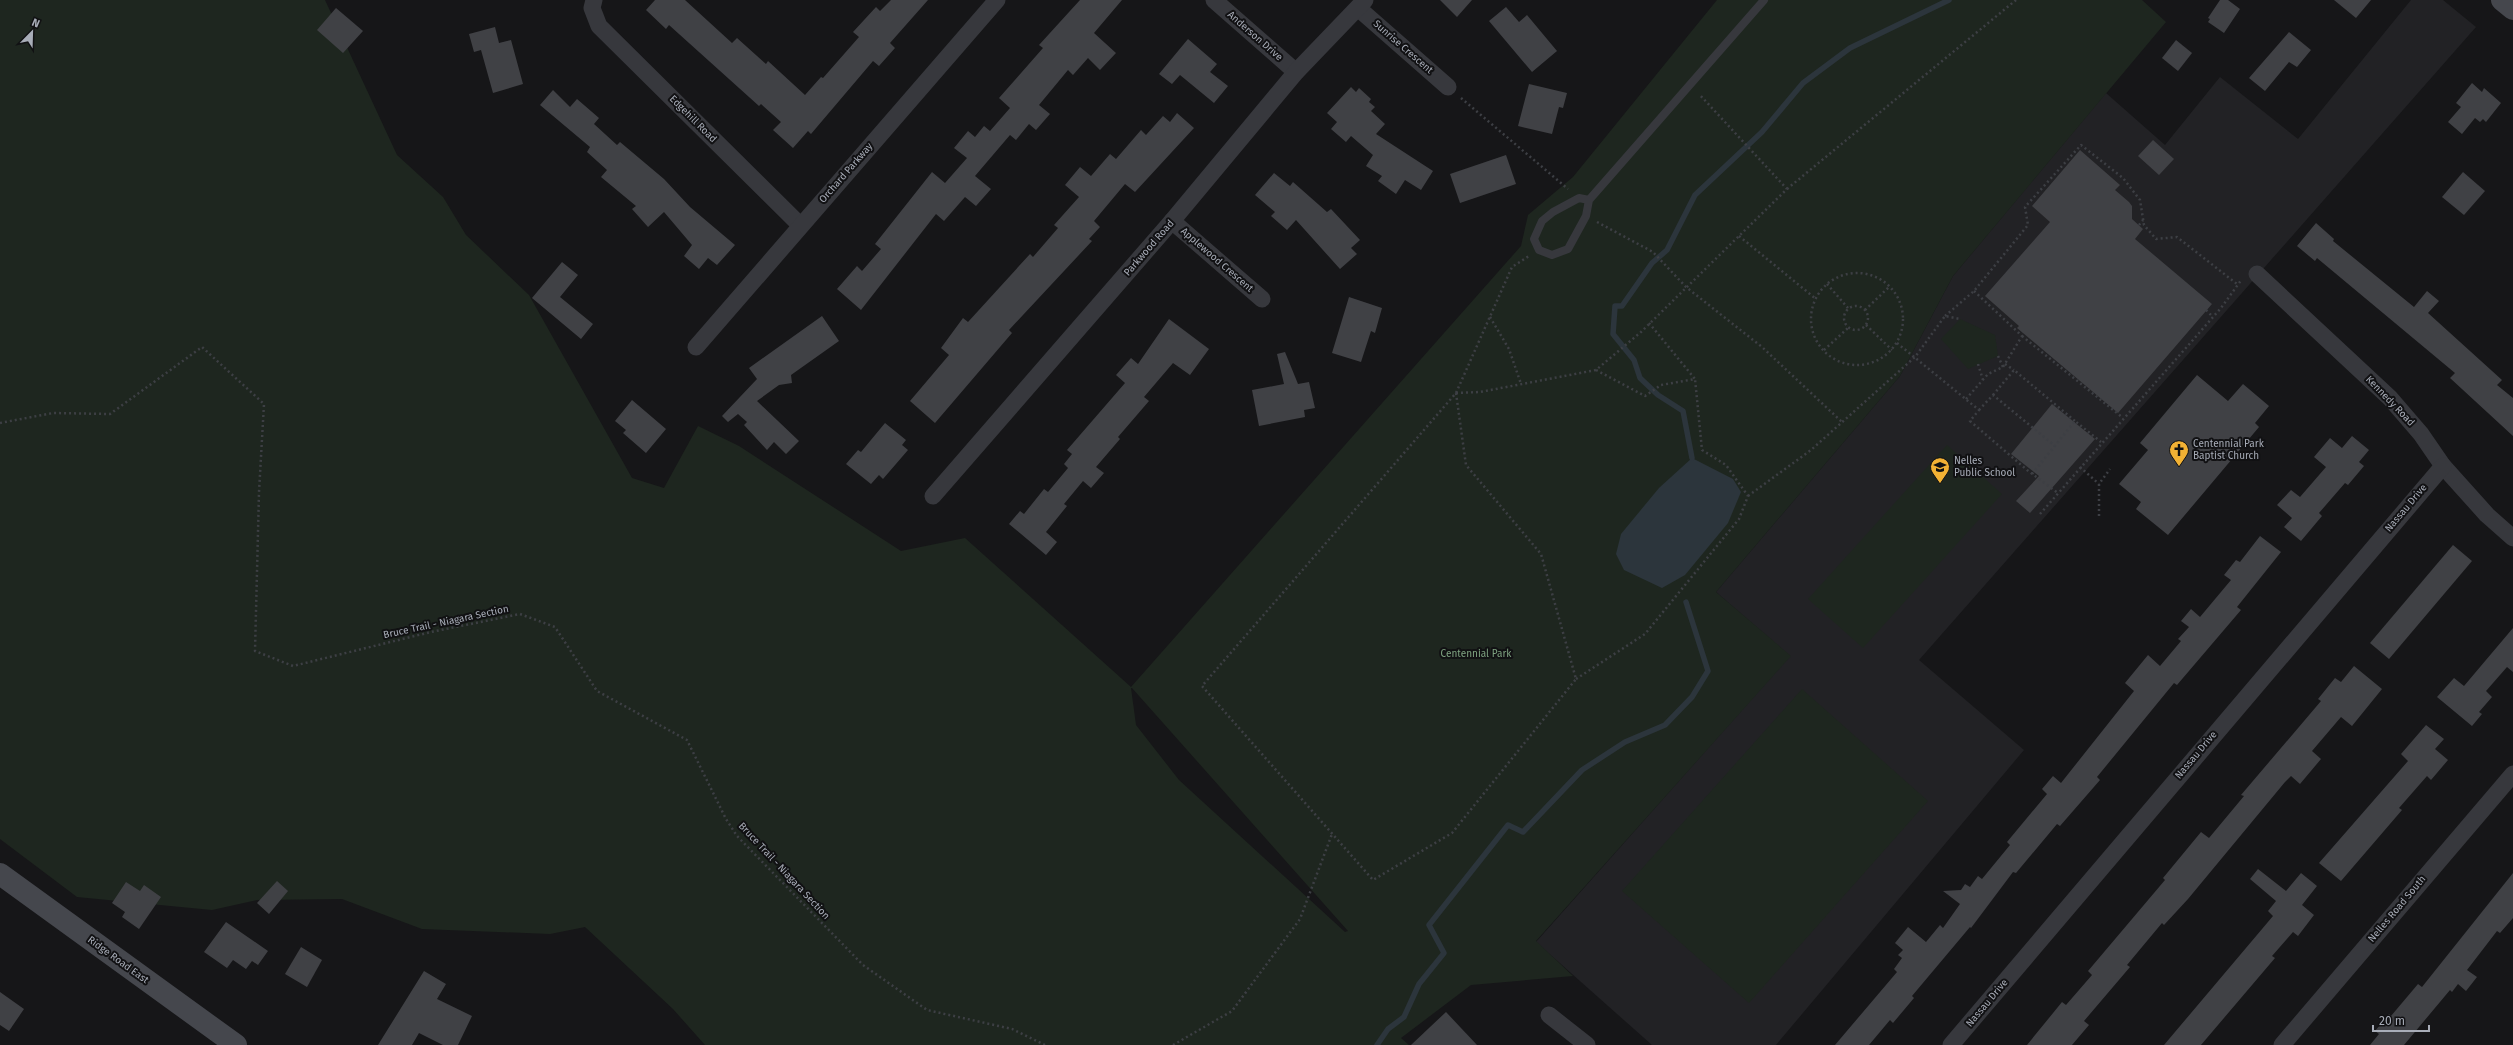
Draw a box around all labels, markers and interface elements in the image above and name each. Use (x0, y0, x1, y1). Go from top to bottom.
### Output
street label: Anderson Drive (1225, 9, 1285, 63)
north arrow (12, 12, 52, 52)
text: N (30, 16, 42, 31)
street label: Sunrise Crescent (1371, 18, 1436, 76)
street label: Edgehill Road (667, 93, 719, 145)
street label: Orchard Parkway (817, 140, 875, 206)
street label: Parkwood Road (1121, 218, 1177, 278)
street label: Applewood Crescent (1178, 225, 1256, 295)
street label: Kennedy Road (2363, 373, 2417, 429)
place label: Centennial Park Baptist Church (2193, 438, 2265, 462)
church icon: Centennial Park Baptist Church (2168, 439, 2190, 467)
place label: Nelles Public School (1954, 455, 2015, 479)
school or university icon: Nelles Public School (1929, 456, 1951, 484)
street label: Nassau Drive (2383, 482, 2429, 534)
street label: Bruce Trail - Niagara Section (382, 603, 510, 641)
park label: Centennial Park (1441, 648, 1512, 660)
street label: Nassau Drive (2173, 729, 2219, 781)
street label: Bruce Trail - Niagara Section (736, 820, 832, 922)
street label: Nelles Road South (2366, 873, 2428, 945)
street label: Ridge Road East (85, 934, 151, 986)
street label: Nassau Drive (1964, 977, 2010, 1029)
scale bar (2373, 1007, 2429, 1033)
text: 20 m (2379, 1014, 2405, 1028)

